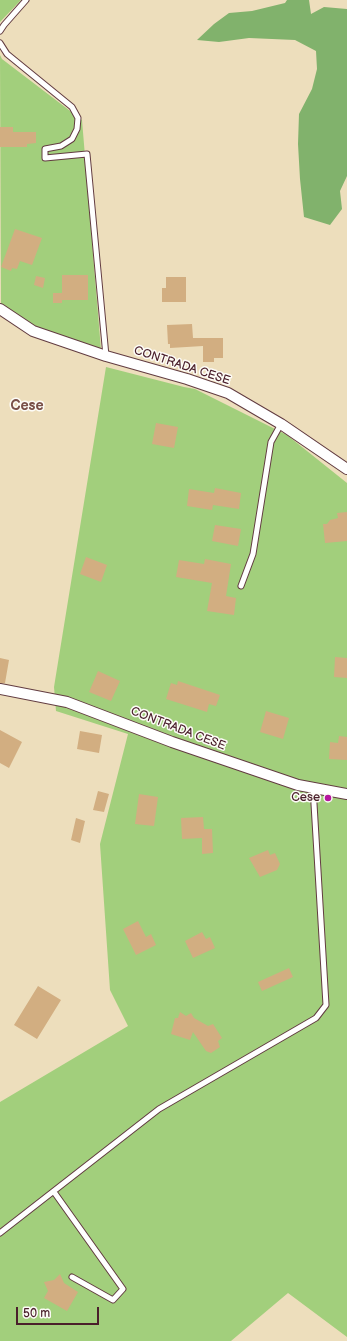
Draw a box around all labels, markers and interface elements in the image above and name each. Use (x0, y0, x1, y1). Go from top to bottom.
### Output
street label: CONTRADA CESE (132, 344, 232, 388)
district label: Cese (11, 398, 43, 414)
street label: CONTRADA CESE (129, 704, 227, 754)
place label: Cese (291, 791, 320, 805)
marker: Cese (323, 793, 333, 803)
scale bar (18, 1299, 101, 1325)
text: 50 m (23, 1306, 50, 1321)

